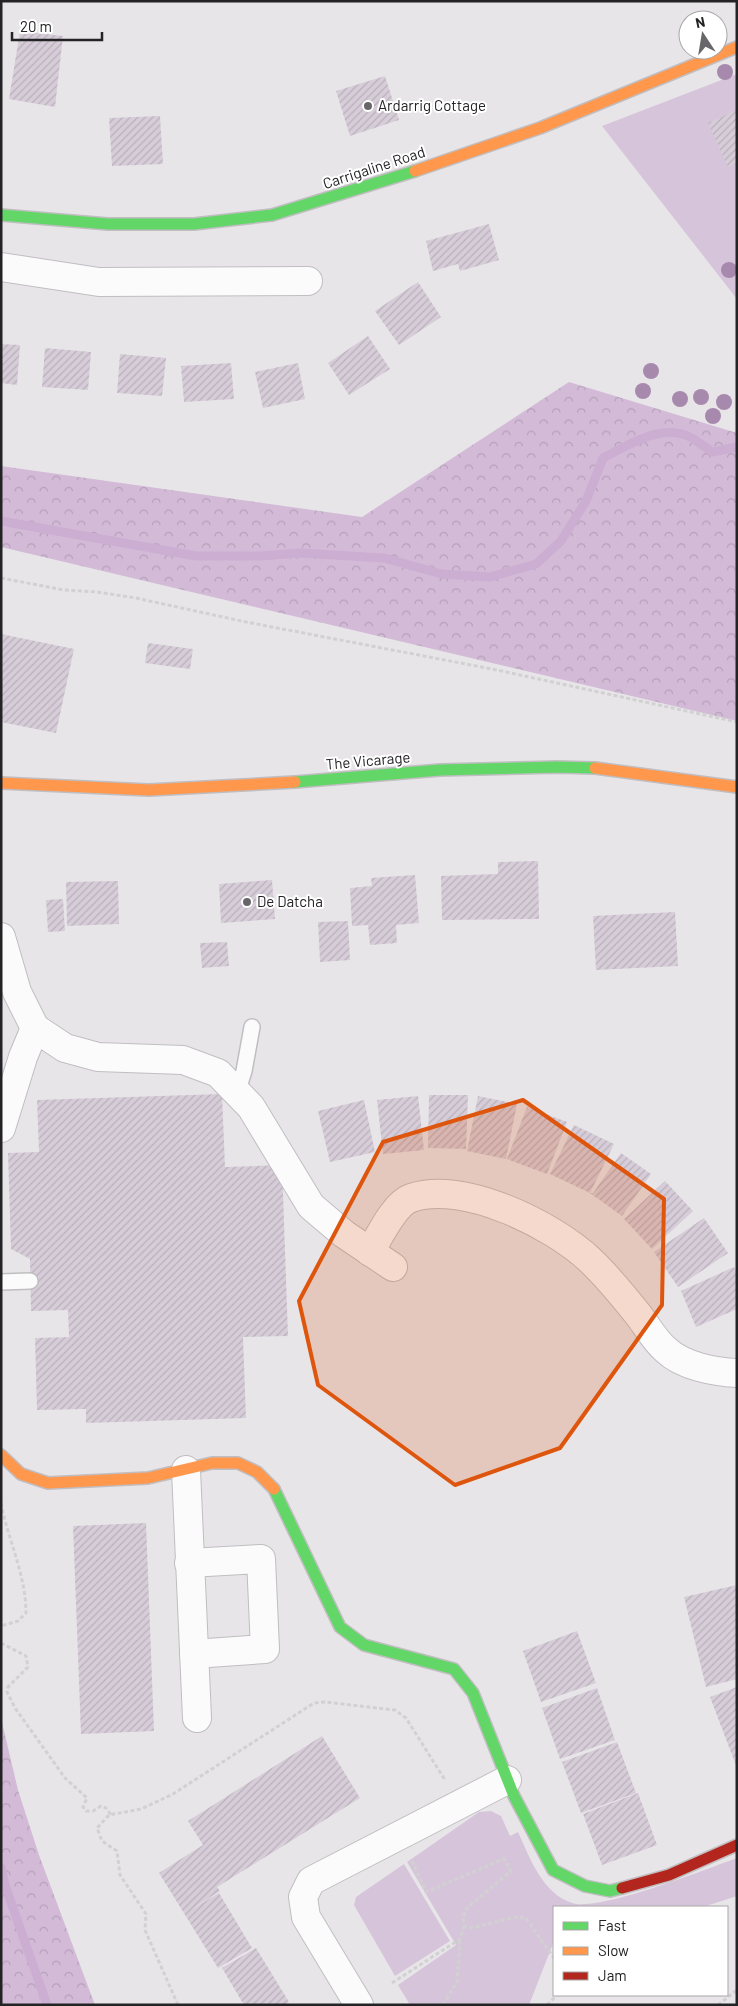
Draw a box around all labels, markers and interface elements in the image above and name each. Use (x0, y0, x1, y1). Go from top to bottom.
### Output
scale bar (12, 10, 102, 42)
north arrow (678, 10, 728, 60)
text: N (694, 13, 707, 31)
text: 20 m (20, 17, 52, 35)
place label: Ardarrig Cottage (378, 96, 486, 114)
marker: Ardarrig Cottage (362, 100, 374, 112)
street label: Carrigaline Road (320, 142, 427, 192)
street label: The Vicarage (325, 747, 411, 773)
place label: De Datcha (257, 892, 323, 910)
marker: De Datcha (241, 896, 253, 908)
legend (553, 1906, 728, 1996)
text: Fast (598, 1916, 626, 1934)
text: Slow (598, 1941, 629, 1959)
text: Jam (598, 1966, 627, 1984)

